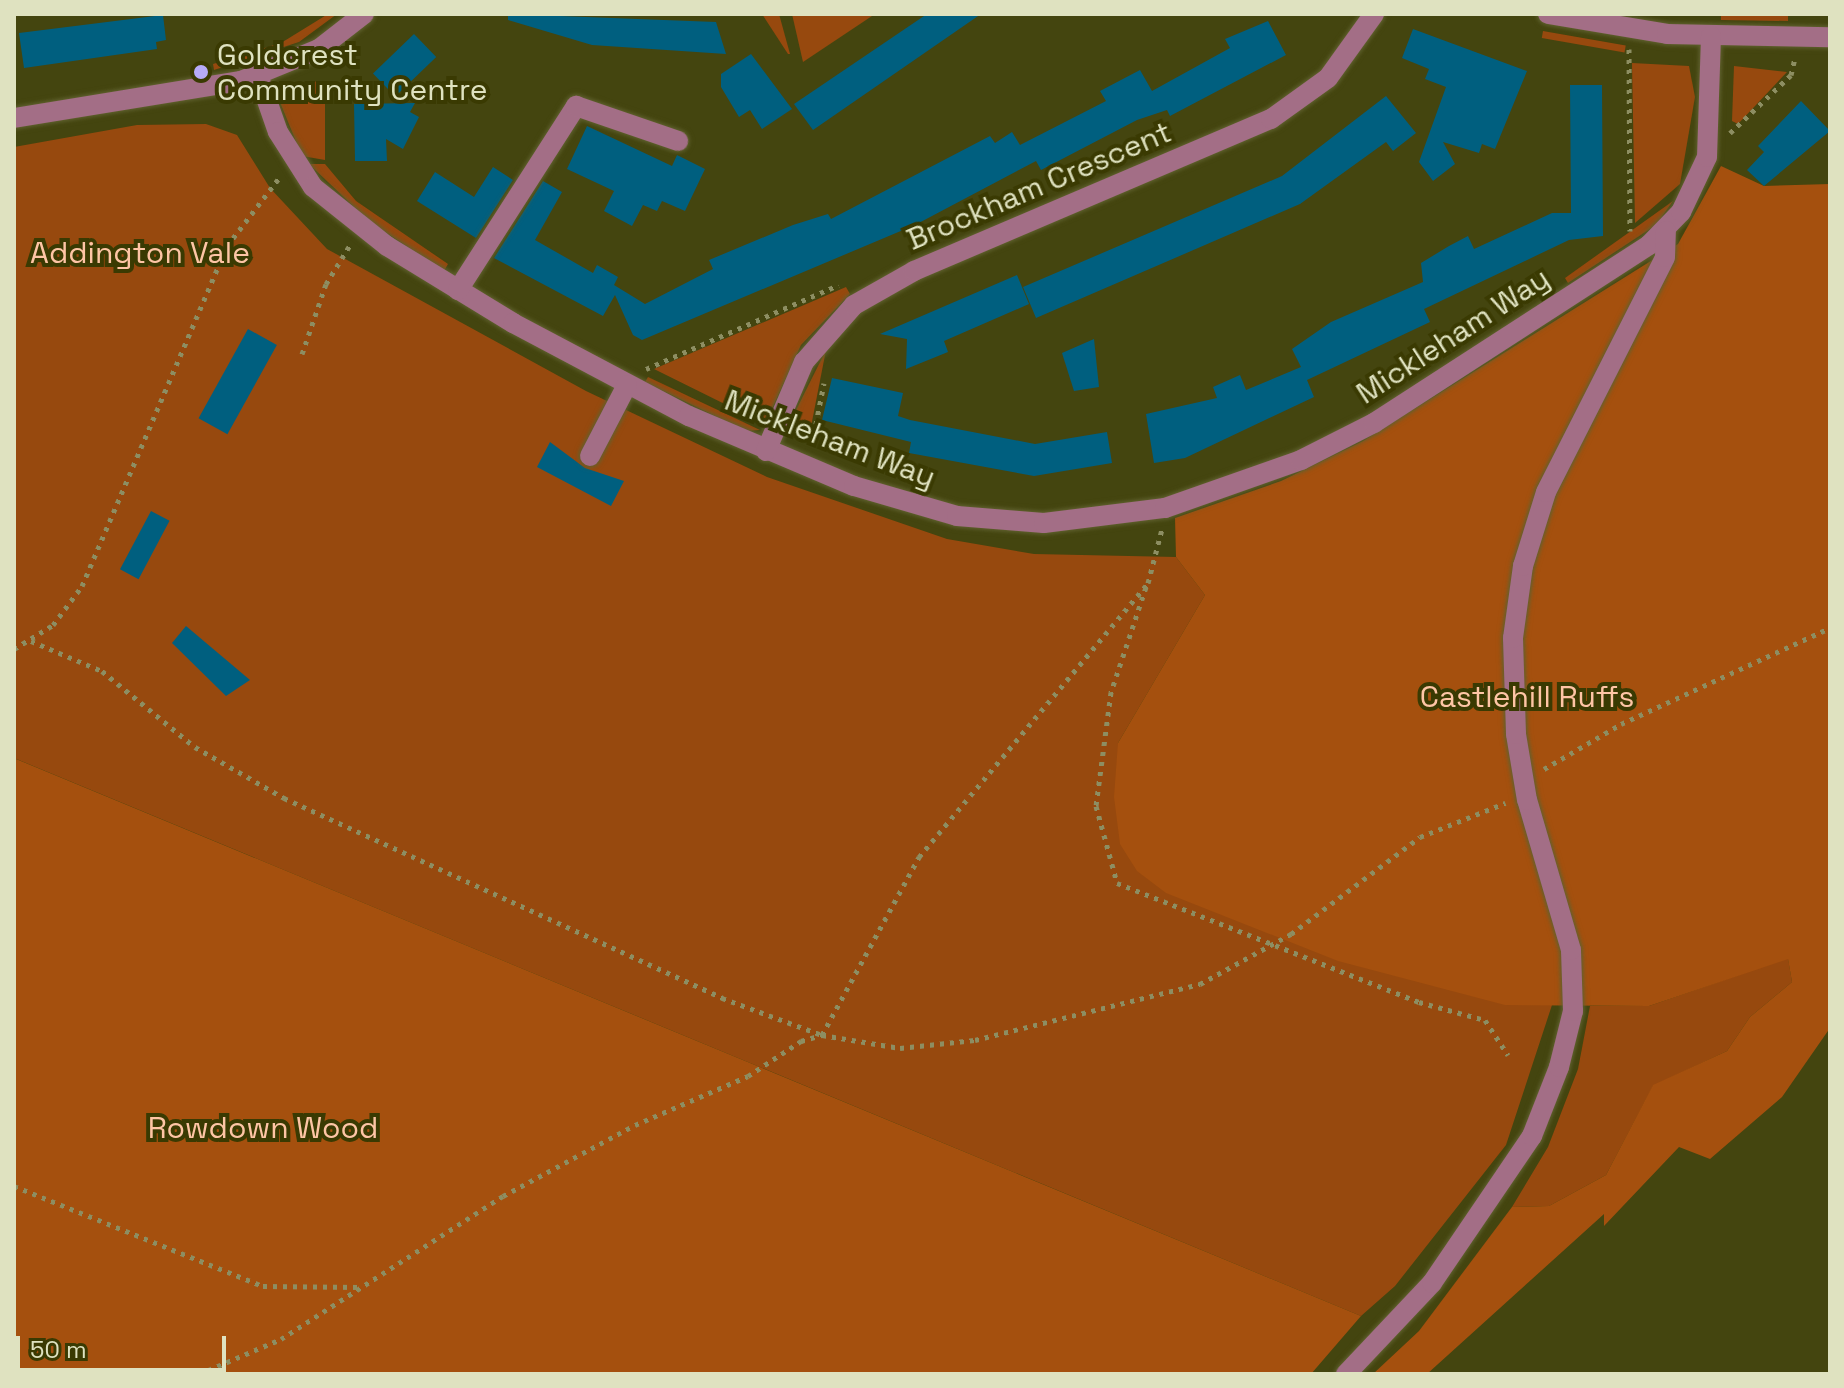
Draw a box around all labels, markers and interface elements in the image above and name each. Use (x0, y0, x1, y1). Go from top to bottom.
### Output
place label: Goldcrest Community Centre (217, 37, 487, 108)
marker: Goldcrest Community Centre (192, 63, 210, 81)
street label: Brockham Crescent (902, 114, 1176, 258)
park label: Addington Vale (30, 235, 250, 271)
street label: Mickleham Way (1350, 260, 1556, 412)
street label: Mickleham Way (720, 382, 940, 496)
park label: Castlehill Ruffs (1420, 679, 1634, 715)
park label: Rowdown Wood (148, 1110, 378, 1146)
scale bar (20, 1320, 230, 1370)
text: 50 m (30, 1334, 87, 1365)

